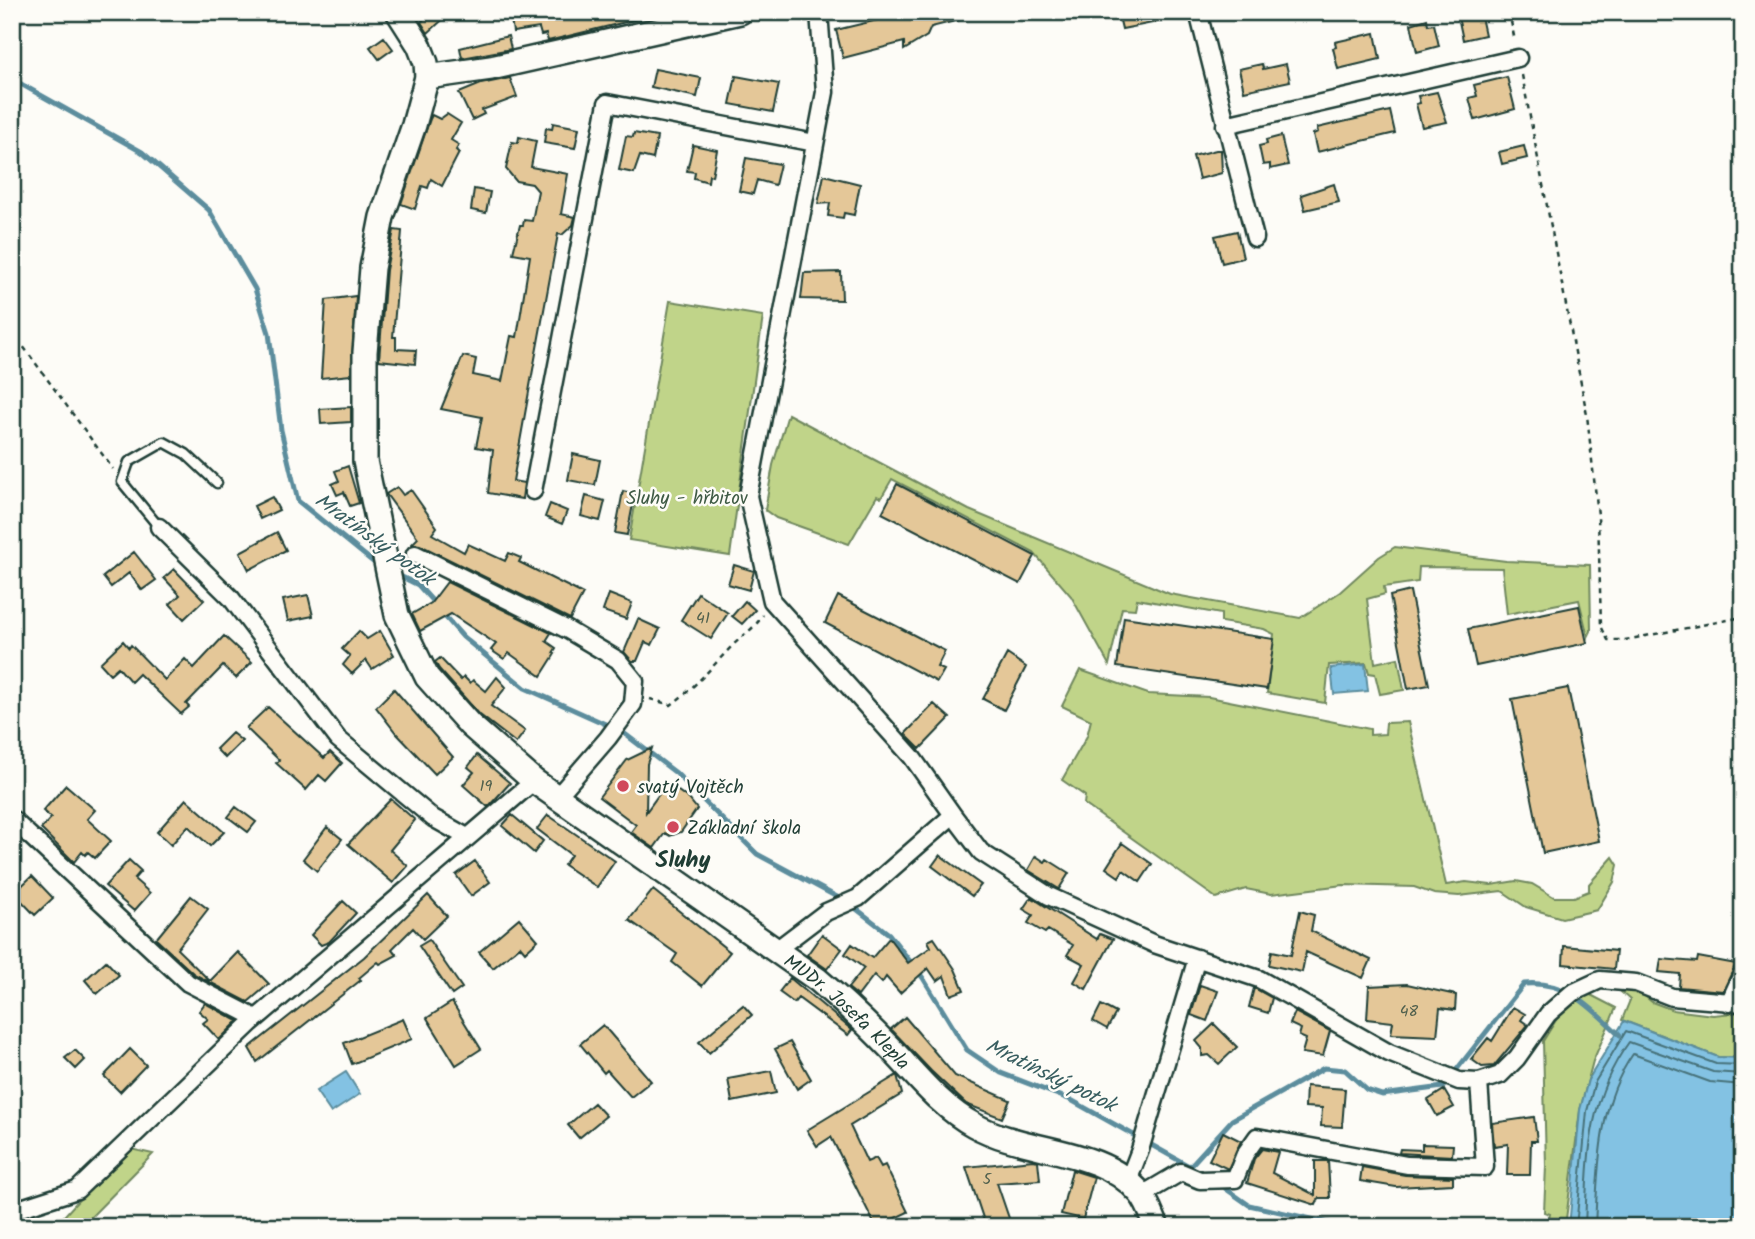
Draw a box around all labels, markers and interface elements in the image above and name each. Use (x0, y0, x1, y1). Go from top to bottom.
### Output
park label: Sluhy - hřbitov (626, 484, 749, 514)
water label: Mratínský potok (307, 485, 444, 597)
house number: 41 (696, 606, 710, 631)
place label: svatý Vojtěch (637, 773, 744, 803)
house number: 19 (480, 774, 493, 799)
marker: svatý Vojtěch (615, 778, 631, 794)
place label: Základní škola (687, 814, 801, 844)
marker: Základní škola (665, 819, 681, 835)
district label: Sluhy (656, 843, 710, 879)
street label: MUDr. Josefa Klepla (777, 947, 916, 1077)
house number: 48 (1400, 999, 1419, 1024)
water label: Mratínský potok (979, 1030, 1124, 1124)
house number: 5 (983, 1167, 993, 1192)

